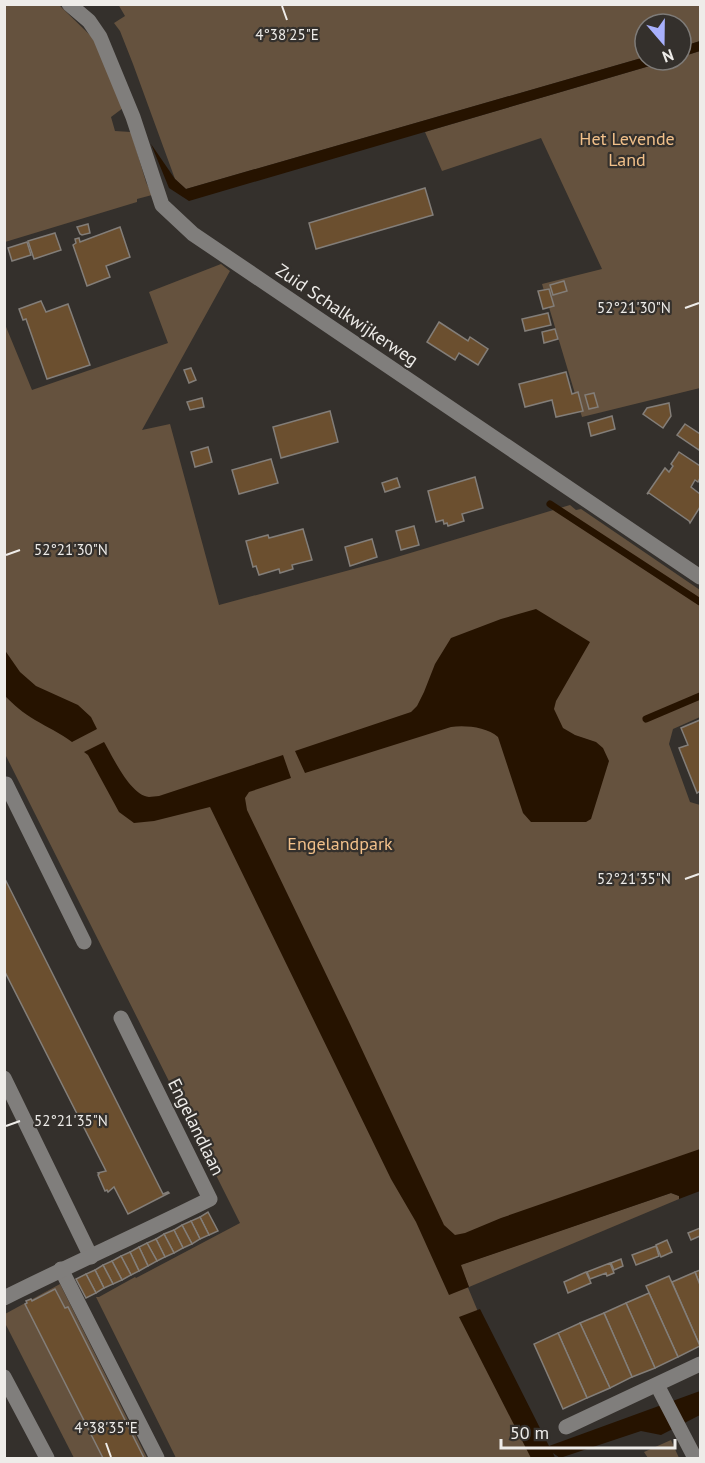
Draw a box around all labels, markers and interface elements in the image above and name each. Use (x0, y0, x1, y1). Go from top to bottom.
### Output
north arrow (633, 12, 693, 72)
text: 4°38'25"E (255, 25, 319, 44)
text: N (660, 45, 676, 67)
park label: Het Levende Land (579, 127, 675, 171)
street label: Zuid Schalkwijkerweg (272, 258, 423, 371)
text: 52°21'30"N (597, 298, 671, 317)
text: 52°21'30"N (34, 540, 108, 559)
park label: Engelandpark (287, 832, 393, 855)
text: 52°21'35"N (597, 869, 671, 888)
street label: Engelandlaan (163, 1075, 230, 1179)
text: 52°21'35"N (34, 1111, 108, 1130)
scale bar (501, 1412, 675, 1450)
text: 4°38'35"E (74, 1418, 138, 1437)
text: 50 m (510, 1421, 549, 1444)

